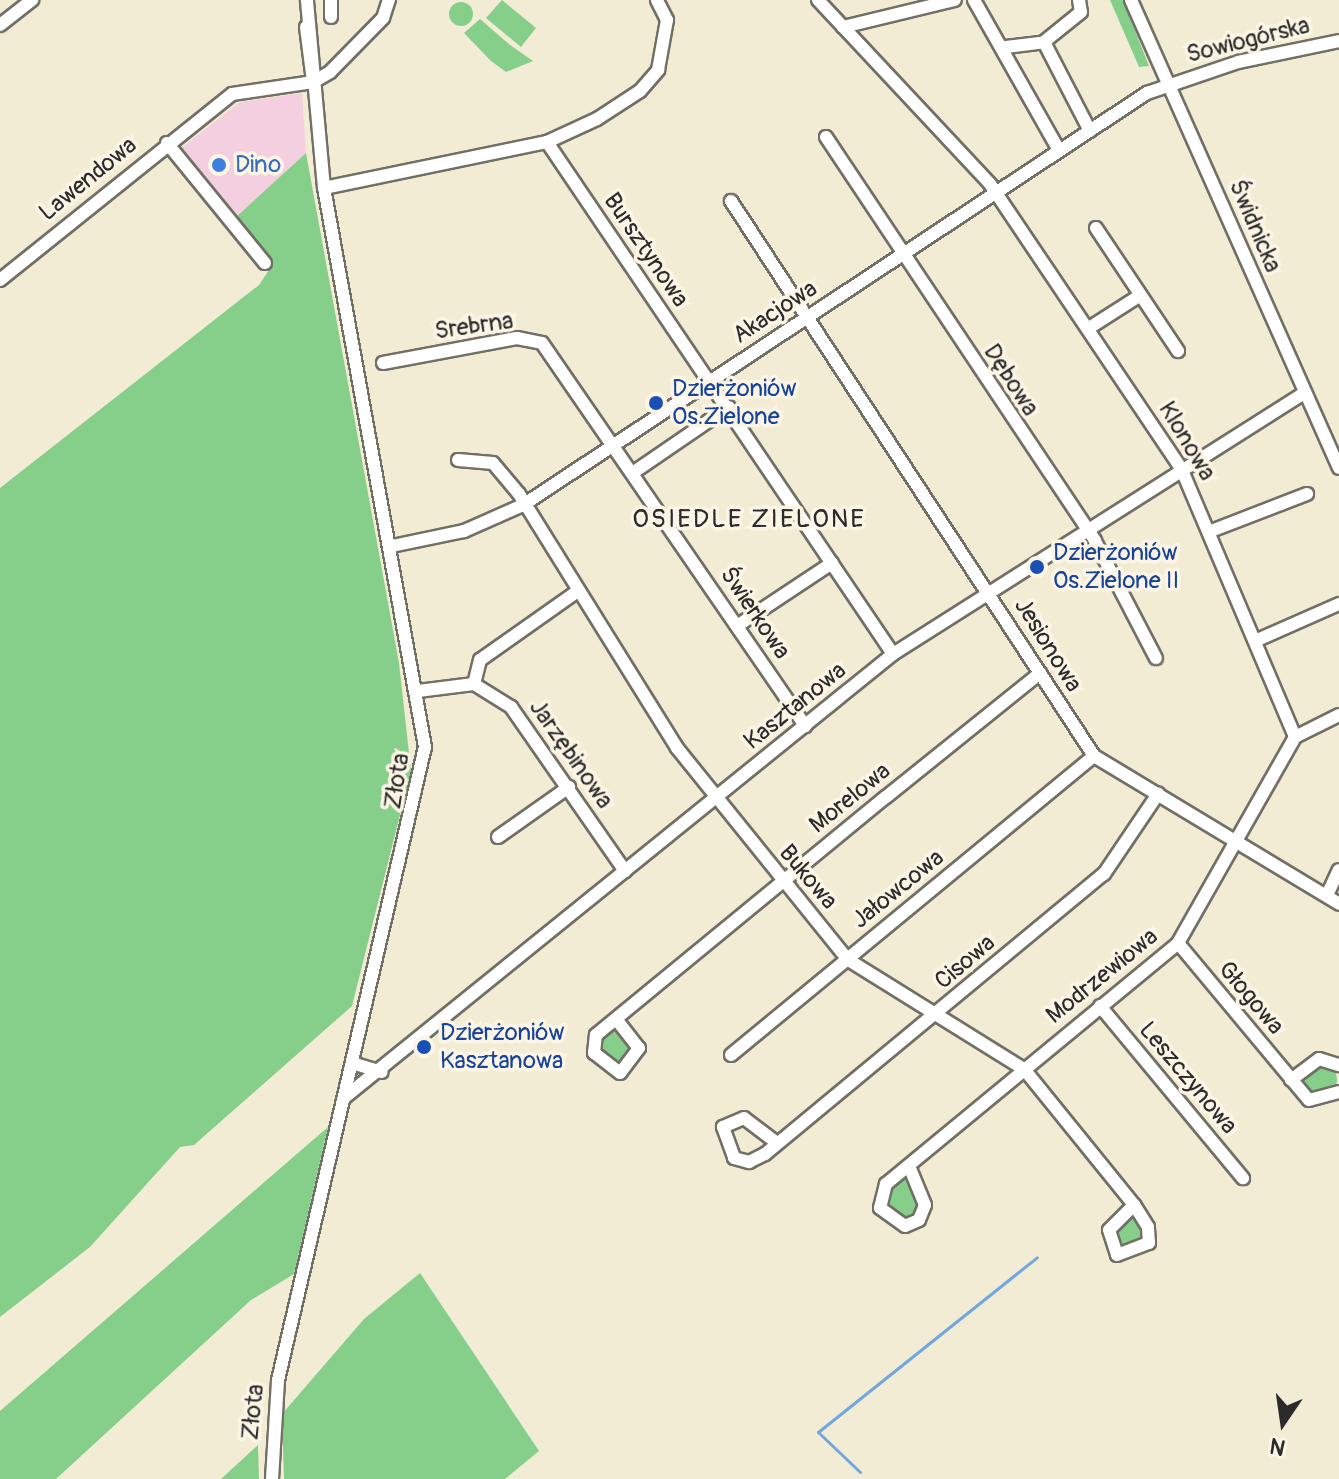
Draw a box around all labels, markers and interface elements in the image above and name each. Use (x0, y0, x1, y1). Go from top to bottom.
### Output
street label: Sowiogórska (1184, 11, 1312, 69)
street label: Lawendowa (33, 131, 143, 227)
place label: Dino (235, 151, 281, 179)
marker: Dino (210, 156, 228, 174)
street label: Świdnicka (1223, 175, 1287, 277)
street label: Bursztynowa (597, 187, 695, 313)
street label: Akacjowa (728, 274, 822, 350)
street label: Srebrna (433, 306, 515, 346)
street label: Dębowa (977, 339, 1045, 421)
place label: Dzierżoniów Os.Zielone (672, 375, 797, 431)
marker: Dzierżoniów Os.Zielone (647, 394, 665, 412)
street label: Klonowa (1152, 396, 1222, 486)
district label: OSIEDLE ZIELONE (632, 504, 866, 536)
place label: Dzierżoniów Os.Zielone II (1053, 539, 1179, 595)
marker: Dzierżoniów Os.Zielone II (1028, 558, 1046, 576)
street label: Świerkowa (714, 561, 796, 665)
street label: Jesionowa (1008, 593, 1088, 697)
street label: Kasztanowa (738, 656, 852, 756)
street label: Jarzębinowa (523, 694, 619, 814)
street label: Złota (378, 751, 416, 811)
street label: Morelowa (804, 757, 896, 839)
street label: Bukowa (773, 839, 843, 915)
street label: Jałowcowa (846, 843, 950, 935)
street label: Modrzewiowa (1040, 922, 1164, 1030)
street label: Cisowa (929, 929, 1001, 995)
street label: Głogowa (1212, 955, 1290, 1041)
street label: Leszczynowa (1133, 1016, 1243, 1140)
place label: Dzierżoniów Kasztanowa (440, 1019, 565, 1075)
marker: Dzierżoniów Kasztanowa (415, 1038, 433, 1056)
street label: Złota (236, 1383, 270, 1441)
north arrow (1243, 1383, 1323, 1463)
text: N (1267, 1431, 1288, 1462)

